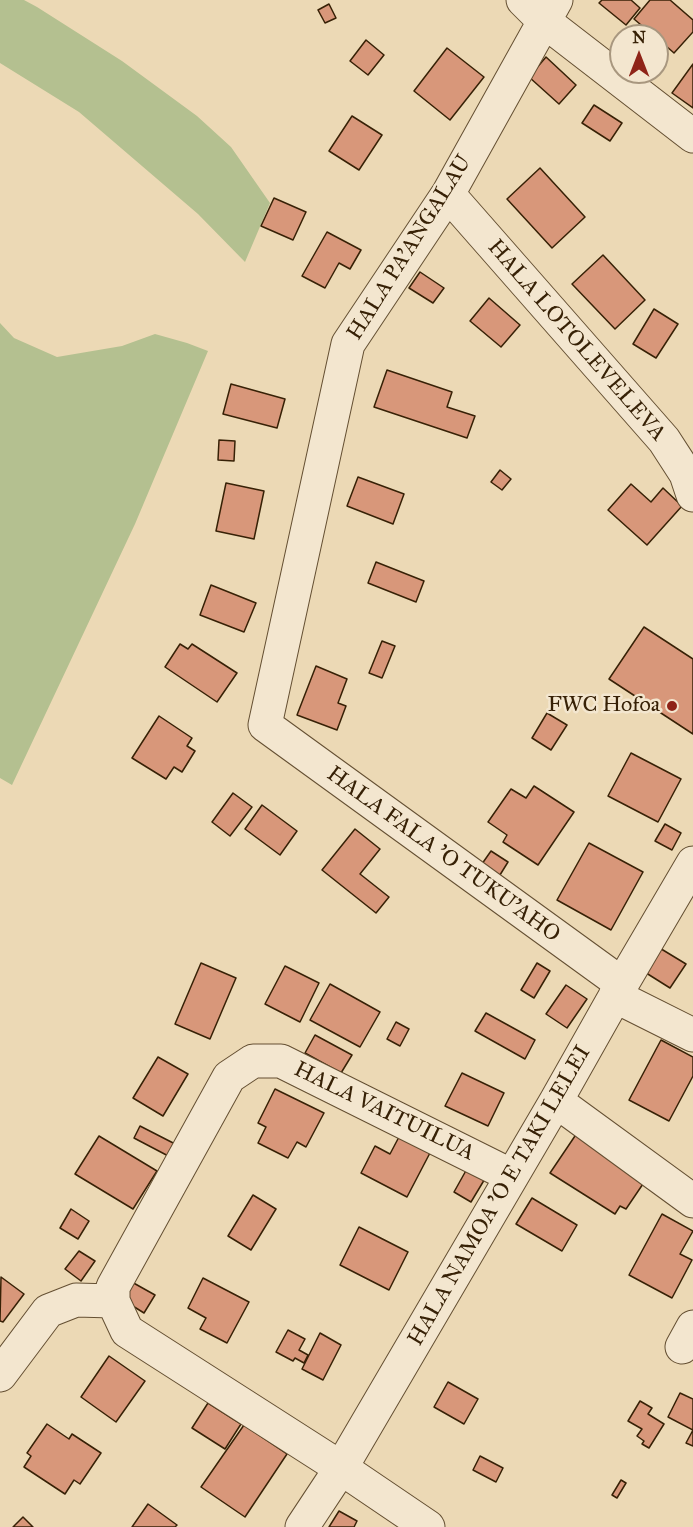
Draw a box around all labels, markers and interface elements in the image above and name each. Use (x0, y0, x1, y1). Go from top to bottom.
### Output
north arrow (609, 24, 669, 84)
text: N (632, 28, 646, 47)
street label: HALA PA'ANGALAU (342, 151, 478, 345)
street label: HALA LOTOLEVELEVA (481, 235, 671, 447)
place label: FWC Hofoa (547, 693, 660, 719)
marker: FWC Hofoa (665, 699, 679, 713)
street label: HALA FALA 'O TUKU'AHO (321, 761, 565, 949)
street label: HALA NAMOA 'O E TAKI LELEI (403, 1041, 597, 1351)
street label: HALA VAITUILUA (289, 1057, 479, 1167)

